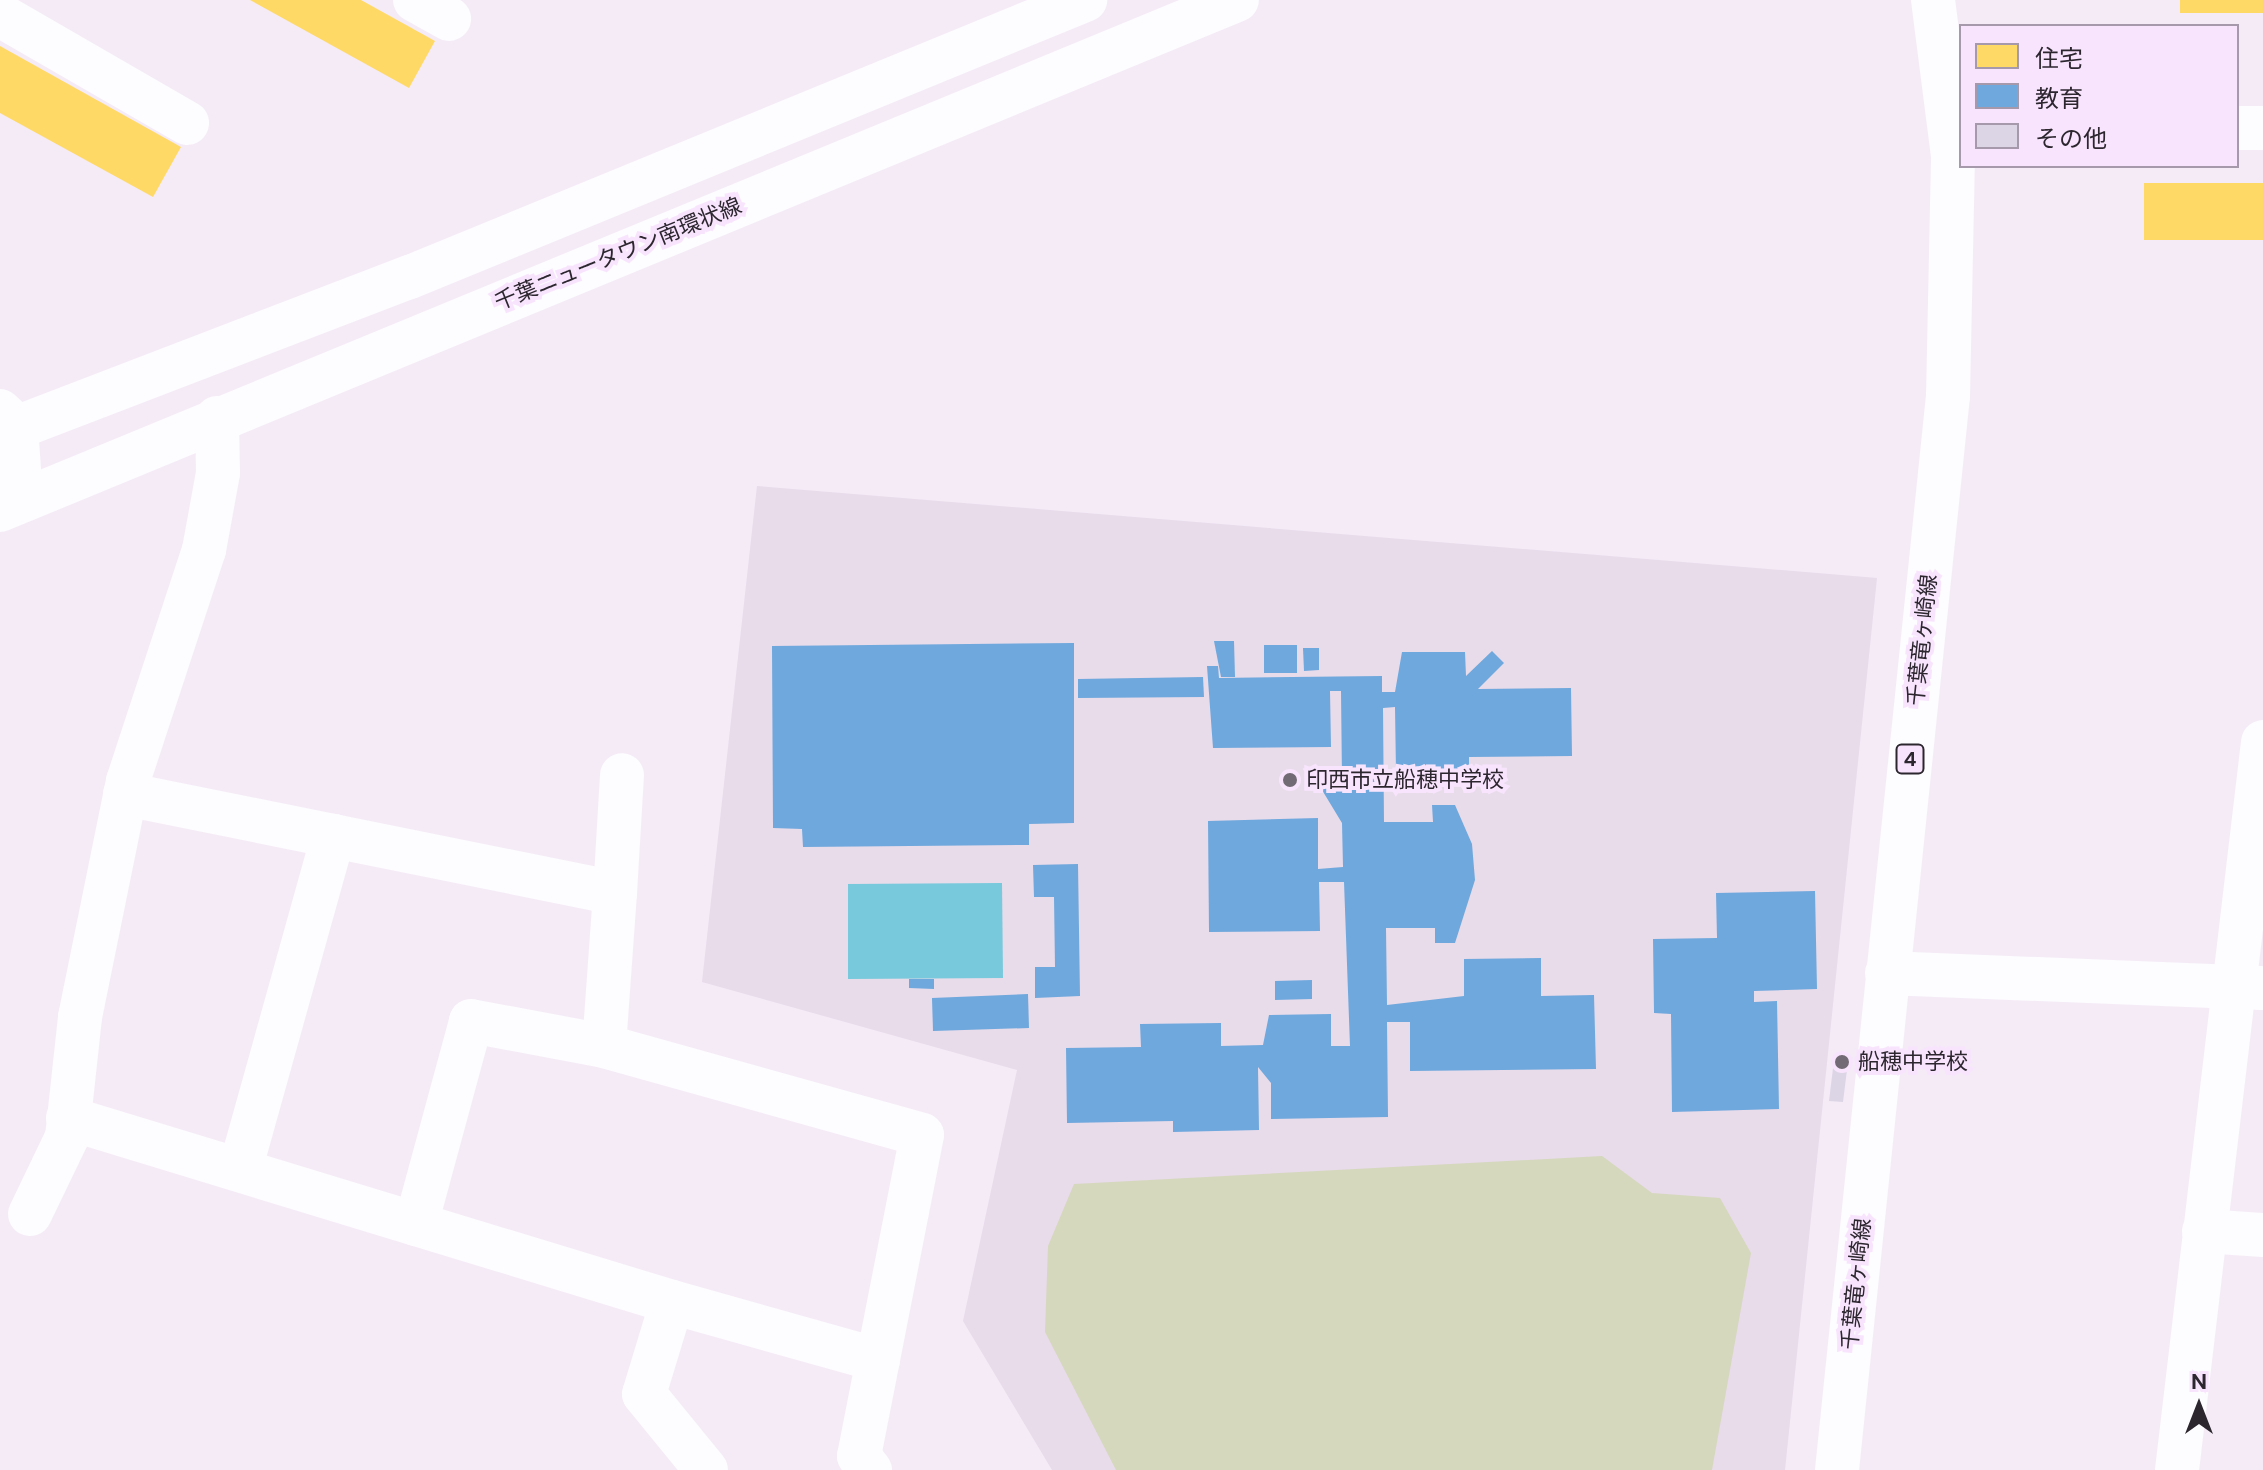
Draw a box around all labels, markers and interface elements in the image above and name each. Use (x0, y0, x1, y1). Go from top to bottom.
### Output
legend (1959, 24, 2239, 168)
text: 住宅 (2035, 43, 2083, 74)
text: 教育 (2035, 83, 2083, 114)
text: その他 (2035, 123, 2107, 154)
street label: 千葉ニュータウン南環状線 (491, 192, 745, 316)
street label: 千葉竜ヶ崎線 (1902, 573, 1942, 707)
road number: 4 (1894, 743, 1926, 775)
place label: 印西市立船穂中学校 (1306, 767, 1504, 793)
marker: 印西市立船穂中学校 (1281, 771, 1299, 789)
place label: 船穂中学校 (1858, 1049, 1968, 1075)
marker: 船穂中学校 (1833, 1053, 1851, 1071)
street label: 千葉竜ヶ崎線 (1836, 1217, 1876, 1351)
north arrow (2159, 1366, 2239, 1446)
text: N (2191, 1367, 2207, 1396)

